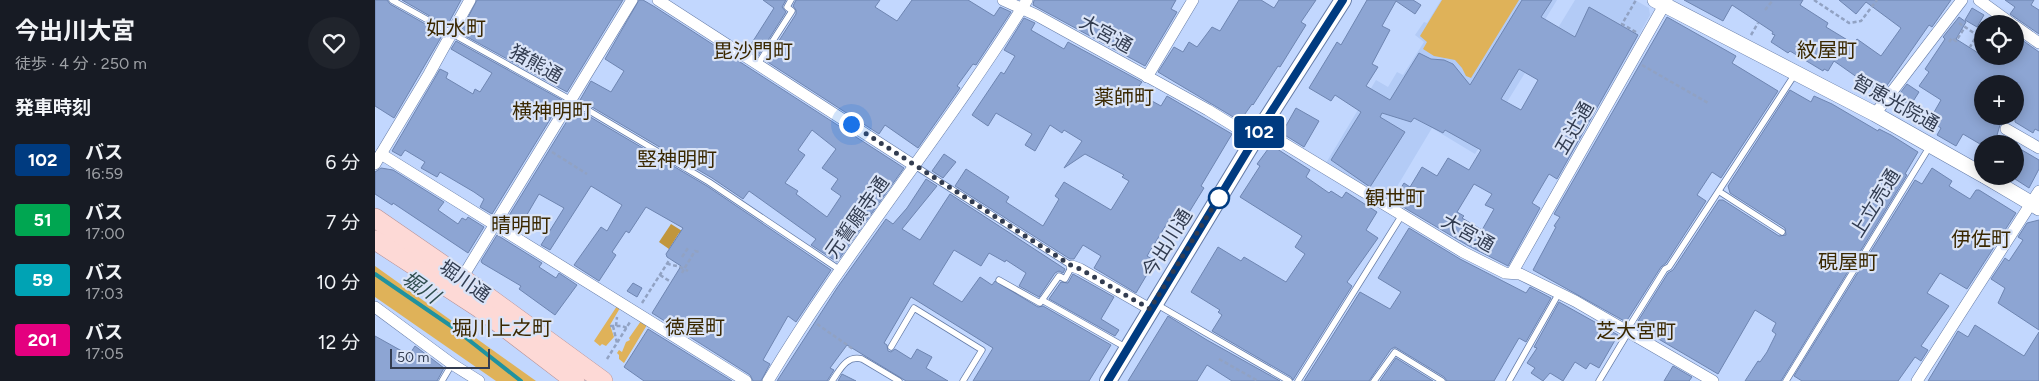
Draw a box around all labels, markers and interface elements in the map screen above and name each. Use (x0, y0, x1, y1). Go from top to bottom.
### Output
street label: 大宮通 (1075, 10, 1137, 58)
map controls (1974, 15, 2024, 185)
button: locate (1974, 15, 2024, 65)
text: 今出川大宮 (15, 16, 135, 45)
district label: 如水町 (426, 16, 486, 40)
button: heart (308, 17, 360, 69)
district label: 紋屋町 (1797, 38, 1857, 62)
district label: 毘沙門町 (713, 39, 793, 63)
street label: 猪熊通 (505, 40, 567, 88)
text: 徒歩 · 4 分 · 250 m (15, 54, 147, 73)
street label: 智恵光院通 (1849, 70, 1943, 136)
button: + (1974, 75, 2024, 125)
district label: 薬師町 (1094, 85, 1154, 109)
text: 発車時刻 (15, 96, 91, 119)
street label: 五辻通 (1550, 98, 1598, 158)
district label: 横神明町 (512, 99, 592, 123)
your location (839, 112, 864, 137)
line badge: 102 (1230, 116, 1288, 148)
text: 102 (1244, 121, 1274, 143)
button: − (1974, 135, 2024, 185)
text: バス (85, 141, 123, 164)
district label: 竪神明町 (637, 147, 717, 171)
text: 102 (28, 149, 57, 171)
text: 6 分 (326, 151, 360, 174)
text: 16:59 (85, 164, 123, 183)
street label: 上立売通 (1845, 165, 1905, 241)
street label: 元誓願寺通 (820, 171, 894, 263)
district label: 観世町 (1365, 186, 1425, 210)
unlabelled marker (1208, 187, 1230, 209)
text: バス (85, 201, 123, 224)
street label: 今出川通 (1137, 205, 1197, 281)
text: 51 (33, 209, 52, 231)
street label: 大宮通 (1437, 209, 1499, 257)
text: 7 分 (326, 211, 360, 234)
district label: 晴明町 (491, 213, 551, 237)
text: 17:00 (85, 224, 125, 243)
district label: 伊佐町 (1951, 227, 2011, 251)
district label: 硯屋町 (1818, 250, 1878, 274)
street label: 堀川通 (435, 255, 495, 307)
text: バス (85, 261, 123, 284)
water label: 堀川 (398, 266, 446, 309)
text: 59 (32, 269, 53, 291)
text: 10 分 (316, 271, 360, 294)
text: 17:03 (85, 284, 123, 303)
district label: 徳屋町 (665, 315, 725, 339)
district label: 堀川上之町 (452, 316, 552, 340)
district label: 芝大宮町 (1596, 319, 1676, 343)
text: バス (85, 321, 123, 344)
text: 201 (28, 329, 57, 351)
text: 12 分 (318, 331, 360, 354)
text: 17:05 (85, 344, 124, 363)
scale bar (390, 346, 490, 369)
text: 50 m (397, 349, 429, 366)

